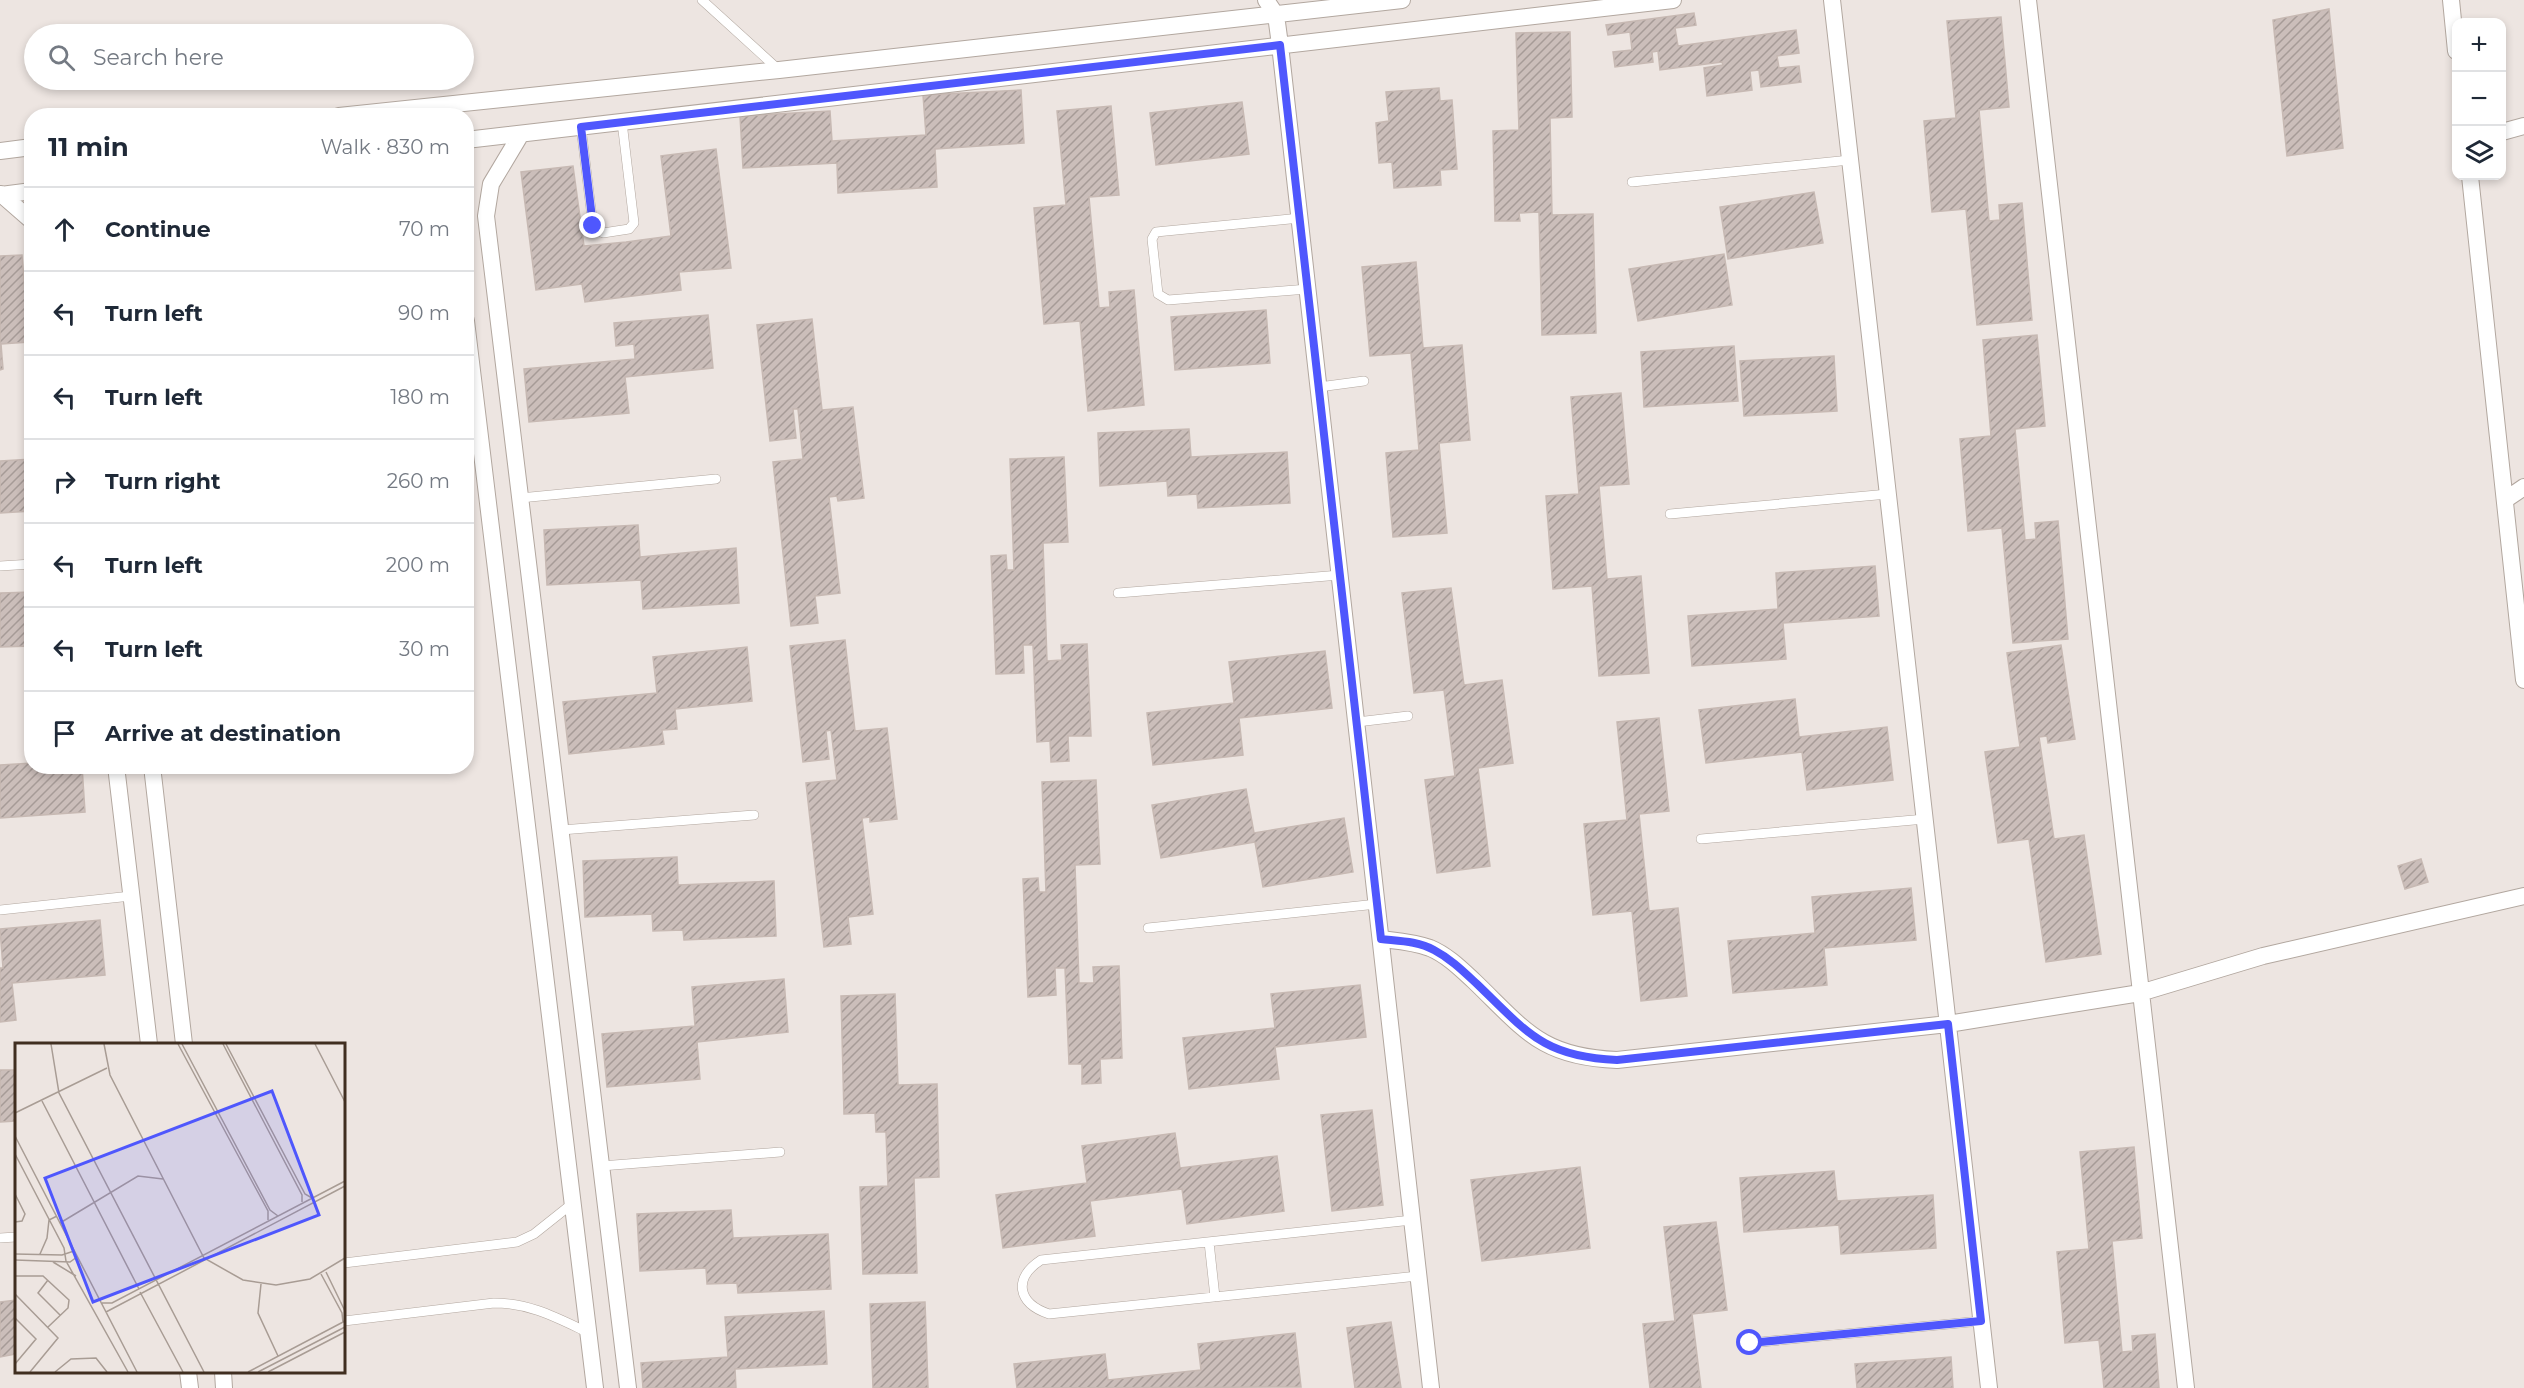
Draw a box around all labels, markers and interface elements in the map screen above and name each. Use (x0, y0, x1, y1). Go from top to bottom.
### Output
map controls (2452, 18, 2506, 180)
button: + (2452, 18, 2506, 72)
search box (24, 24, 474, 90)
icon: search (45, 41, 78, 74)
text: Search here (93, 44, 224, 71)
button: − (2452, 72, 2506, 126)
button: layers (2452, 126, 2506, 180)
text: 11 min (48, 131, 129, 163)
text: Walk · 830 m (320, 135, 450, 159)
route end (579, 212, 605, 238)
icon: ahead (48, 213, 81, 246)
text: Continue (105, 216, 211, 243)
text: 70 m (399, 217, 450, 241)
icon: left (48, 297, 81, 330)
text: Turn left (105, 300, 203, 327)
text: 90 m (398, 301, 450, 325)
icon: left (48, 381, 81, 414)
text: Turn left (105, 384, 203, 411)
text: 180 m (390, 385, 450, 409)
icon: right (48, 465, 81, 498)
text: Turn right (105, 468, 220, 495)
text: 260 m (387, 469, 450, 493)
icon: left (48, 549, 81, 582)
text: Turn left (105, 552, 203, 579)
text: 200 m (386, 553, 450, 577)
icon: left (48, 633, 81, 666)
text: Turn left (105, 636, 203, 663)
text: 30 m (399, 637, 450, 661)
icon: arrive (48, 717, 81, 750)
text: Arrive at destination (105, 720, 341, 747)
inset map (15, 1043, 345, 1373)
route start (1736, 1329, 1762, 1355)

